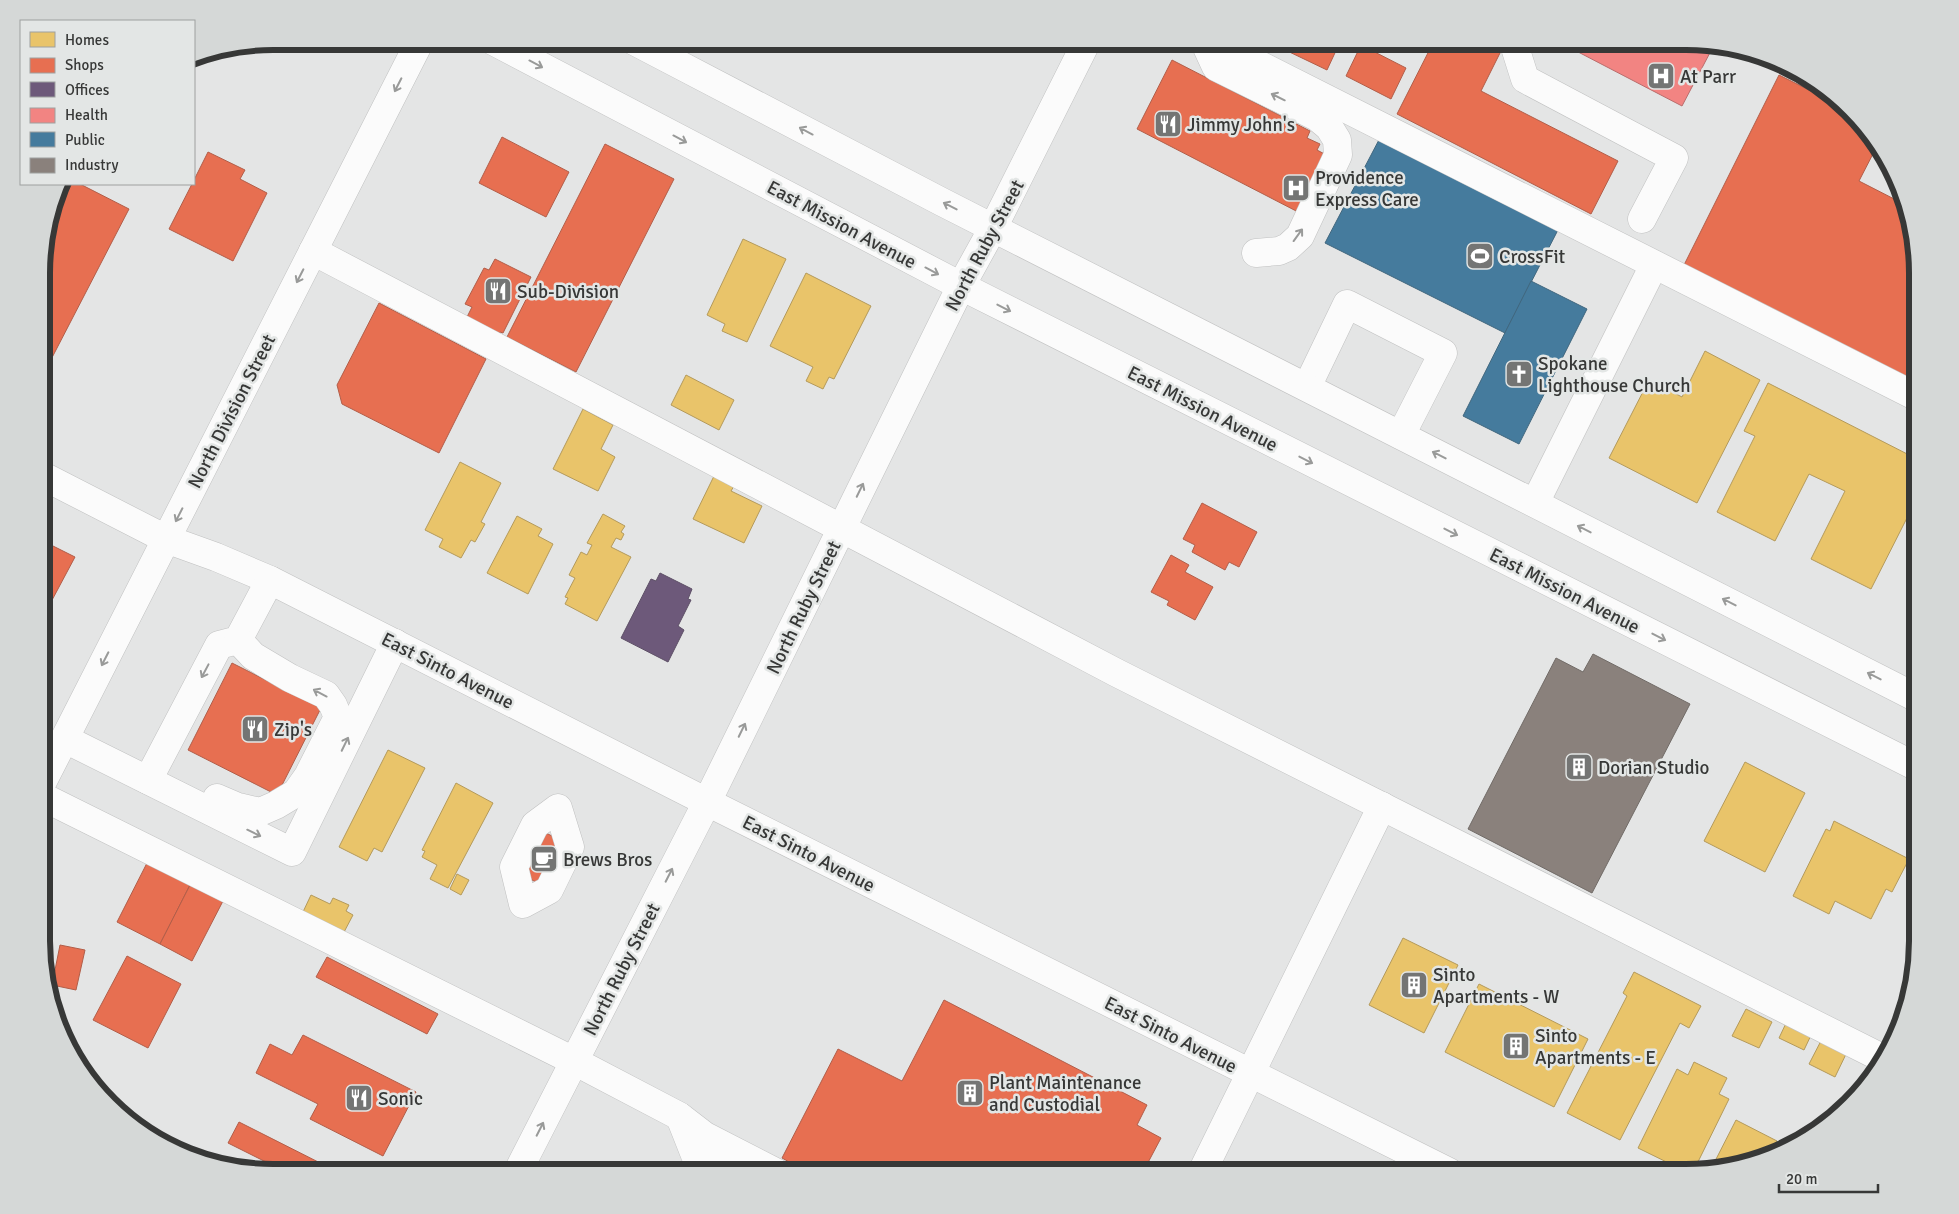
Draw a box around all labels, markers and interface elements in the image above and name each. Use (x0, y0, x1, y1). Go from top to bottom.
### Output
legend (20, 20, 195, 185)
text: Homes (65, 31, 109, 49)
text: Shops (65, 56, 104, 74)
one-way arrow (528, 60, 543, 69)
hospital icon: At Parr (1646, 61, 1676, 91)
place label: At Parr (1680, 65, 1736, 89)
one-way arrow (393, 77, 403, 92)
text: Offices (65, 81, 110, 99)
one-way arrow (1270, 92, 1285, 102)
text: Health (65, 106, 108, 124)
restaurant icon: Jimmy John's (1153, 109, 1183, 139)
place label: Jimmy John's (1187, 113, 1295, 137)
one-way arrow (798, 126, 813, 136)
text: Public (65, 131, 105, 149)
one-way arrow (672, 135, 687, 144)
text: Industry (65, 156, 118, 174)
place label: Providence Express Care (1315, 166, 1419, 212)
hospital icon: Providence Express Care (1281, 173, 1311, 203)
street label: East Mission Avenue (763, 175, 920, 274)
street label: North Ruby Street (940, 175, 1030, 315)
one-way arrow (943, 201, 958, 210)
one-way arrow (1293, 228, 1303, 242)
sports icon: CrossFit (1465, 241, 1495, 271)
place label: CrossFit (1499, 245, 1566, 269)
one-way arrow (925, 266, 940, 276)
one-way arrow (295, 268, 304, 283)
restaurant icon: Sub-Division (483, 276, 513, 306)
place label: Sub-Division (517, 280, 619, 304)
one-way arrow (996, 304, 1011, 313)
street label: North Division Street (183, 330, 281, 492)
place label: Spokane Lighthouse Church (1538, 352, 1691, 398)
church icon: Spokane Lighthouse Church (1504, 359, 1534, 389)
street label: East Mission Avenue (1123, 361, 1282, 457)
one-way arrow (1432, 450, 1447, 459)
one-way arrow (1298, 455, 1313, 465)
one-way arrow (856, 483, 865, 498)
one-way arrow (174, 507, 184, 522)
one-way arrow (1577, 524, 1592, 533)
one-way arrow (1443, 528, 1458, 538)
street label: North Ruby Street (761, 537, 847, 678)
street label: East Mission Avenue (1485, 543, 1644, 639)
one-way arrow (1722, 597, 1737, 606)
street label: East Sinto Avenue (377, 627, 518, 715)
one-way arrow (1651, 633, 1666, 642)
one-way arrow (100, 652, 110, 667)
one-way arrow (200, 663, 209, 678)
one-way arrow (1867, 671, 1882, 680)
one-way arrow (312, 688, 327, 698)
restaurant icon: Zip's (240, 714, 270, 744)
place label: Zip's (274, 718, 312, 742)
one-way arrow (738, 723, 747, 738)
one-way arrow (341, 737, 350, 752)
building icon: Dorian Studio (1564, 752, 1594, 782)
place label: Dorian Studio (1598, 756, 1710, 780)
street label: East Sinto Avenue (738, 810, 879, 898)
one-way arrow (247, 828, 262, 838)
cafe icon: Brews Bros (529, 844, 559, 874)
place label: Brews Bros (563, 848, 652, 872)
one-way arrow (664, 868, 674, 883)
street label: North Ruby Street (578, 899, 666, 1040)
place label: Sinto Apartments - W (1433, 963, 1560, 1009)
building icon: Sinto Apartments - W (1399, 970, 1429, 1000)
street label: East Sinto Avenue (1100, 991, 1241, 1079)
place label: Sinto Apartments - E (1535, 1024, 1656, 1070)
building icon: Sinto Apartments - E (1501, 1031, 1531, 1061)
place label: Plant Maintenance and Custodial (989, 1071, 1141, 1117)
building icon: Plant Maintenance and Custodial (955, 1078, 985, 1108)
restaurant icon: Sonic (344, 1083, 374, 1113)
place label: Sonic (378, 1087, 423, 1111)
one-way arrow (535, 1122, 545, 1137)
scale bar (1779, 1162, 1878, 1194)
text: 20 m (1786, 1170, 1817, 1188)

